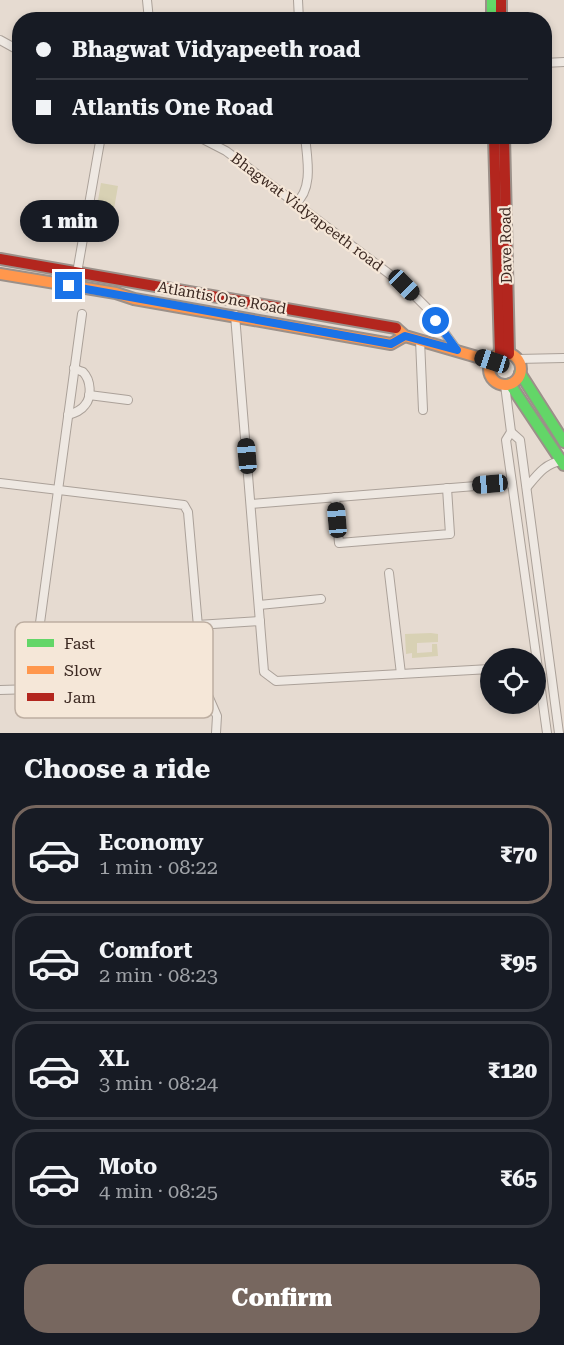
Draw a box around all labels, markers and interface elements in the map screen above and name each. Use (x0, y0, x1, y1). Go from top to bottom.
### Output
text: Bhagwat Vidyapeeth road (72, 37, 360, 62)
text: Atlantis One Road (72, 95, 273, 120)
street label: Bhagwat Vidyapeeth road (227, 149, 387, 275)
callout: 1 min (20, 199, 118, 241)
street label: Dave Road (496, 206, 516, 283)
text: 1 min (41, 209, 98, 233)
car (385, 266, 423, 304)
route end (55, 272, 82, 299)
street label: Atlantis One Road (156, 278, 288, 318)
route start (422, 307, 449, 334)
car (472, 347, 512, 375)
car (236, 437, 258, 475)
car (471, 473, 509, 495)
car (326, 501, 348, 539)
legend (15, 622, 213, 718)
text: Fast (64, 634, 95, 653)
map controls (480, 648, 546, 714)
button: locate (480, 648, 546, 714)
text: Slow (64, 661, 102, 680)
text: Jam (64, 688, 96, 707)
text: Choose a ride (24, 753, 210, 785)
icon: car (27, 828, 81, 882)
text: Economy (99, 830, 203, 855)
text: ₹70 (500, 842, 537, 867)
text: 1 min · 08:22 (99, 855, 218, 879)
icon: car (27, 936, 81, 990)
text: Comfort (99, 938, 192, 963)
text: ₹95 (500, 950, 537, 975)
text: 2 min · 08:23 (99, 963, 218, 987)
icon: car (27, 1044, 81, 1098)
text: XL (99, 1046, 129, 1071)
text: ₹120 (488, 1058, 537, 1083)
text: 3 min · 08:24 (99, 1071, 218, 1095)
icon: car (27, 1152, 81, 1206)
text: Moto (99, 1154, 157, 1179)
text: ₹65 (500, 1166, 537, 1191)
text: 4 min · 08:25 (99, 1179, 218, 1203)
button: Confirm (24, 1264, 540, 1333)

